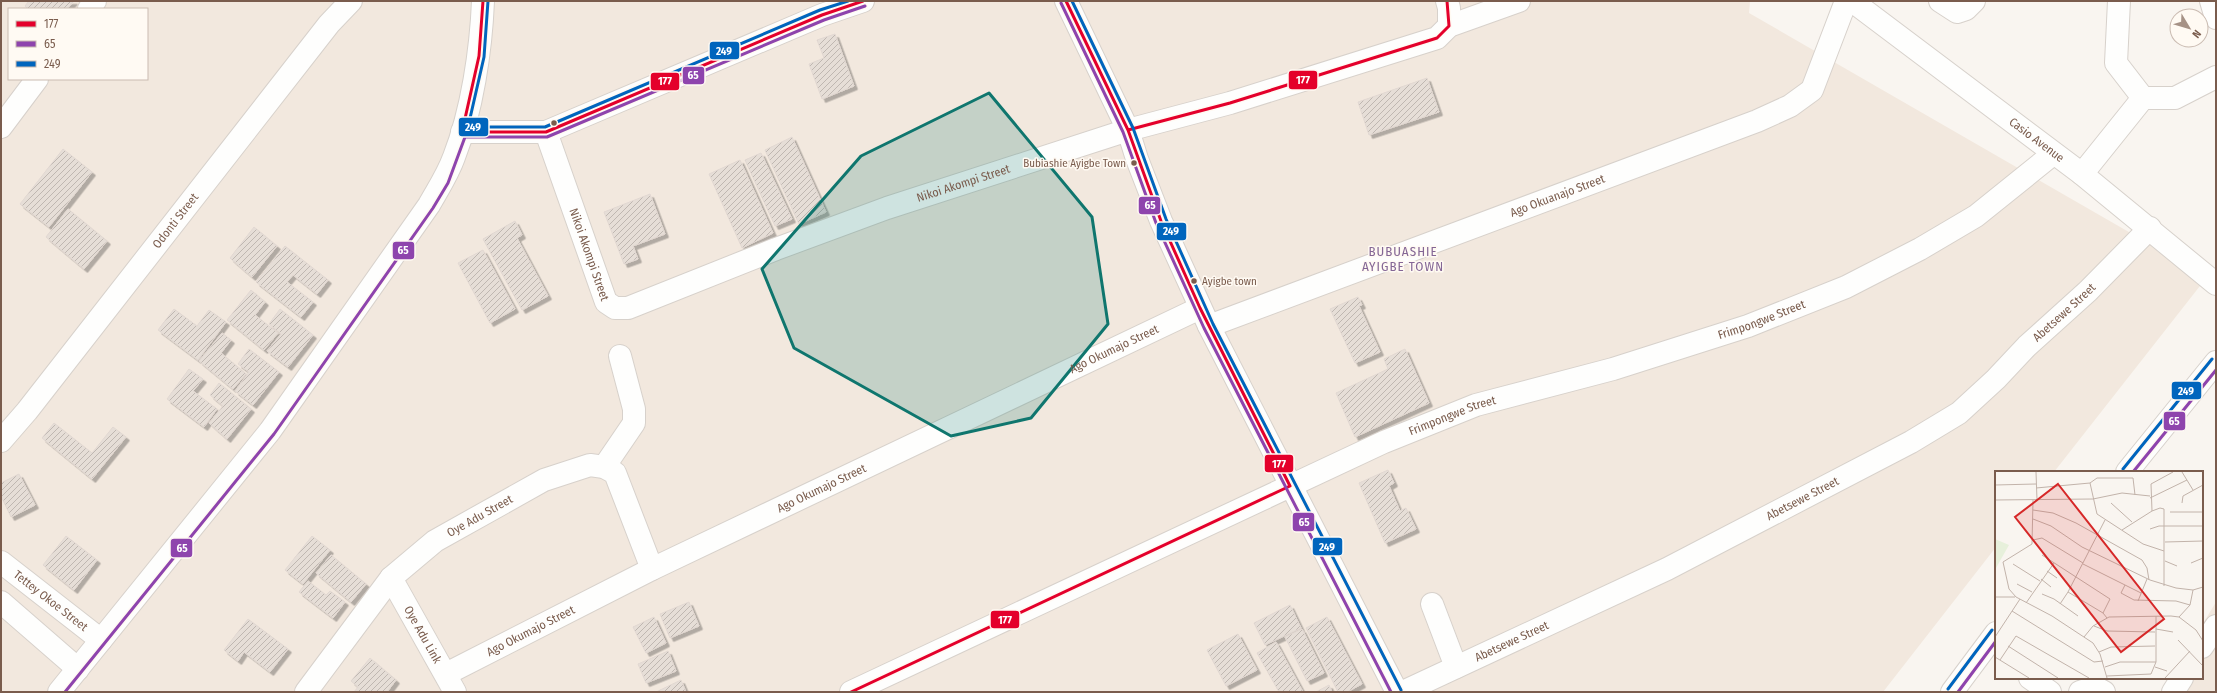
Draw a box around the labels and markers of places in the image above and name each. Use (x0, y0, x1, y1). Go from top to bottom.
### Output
unlabelled marker (549, 118, 559, 128)
place label: Bubiashie Ayigbe Town (1023, 157, 1126, 170)
marker: Bubiashie Ayigbe Town (1129, 158, 1139, 168)
place label: Ayigbe town (1202, 275, 1257, 288)
marker: Ayigbe town (1189, 276, 1199, 286)

